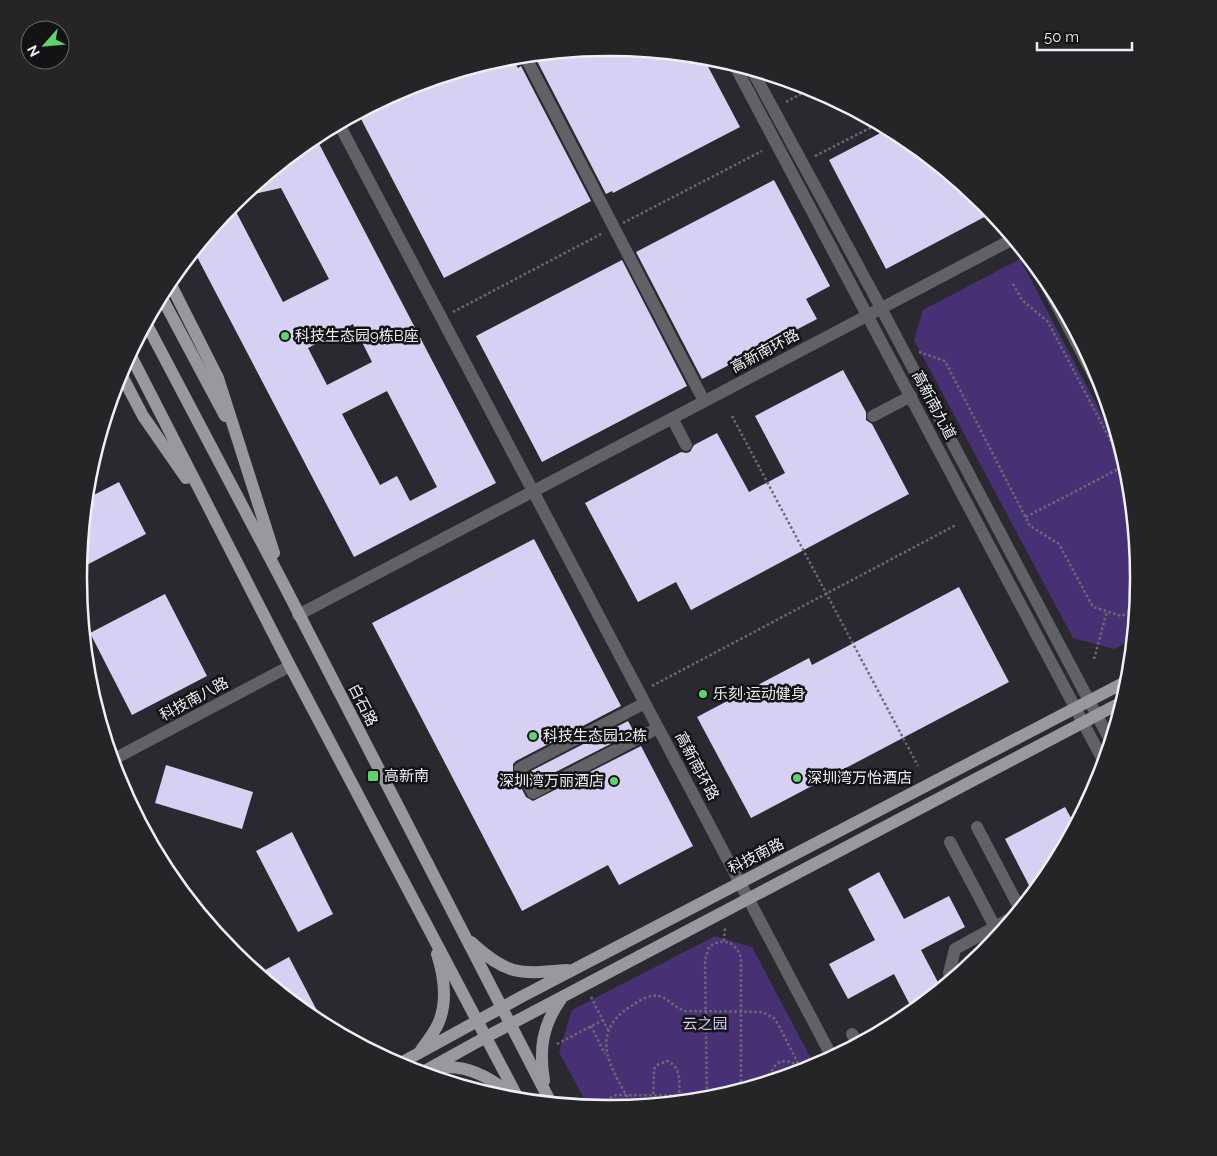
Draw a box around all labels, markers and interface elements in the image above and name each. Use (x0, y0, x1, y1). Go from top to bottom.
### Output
north arrow (20, 20, 70, 70)
scale bar (1037, 20, 1132, 52)
text: 50 m (1044, 28, 1079, 46)
text: N (24, 43, 43, 59)
street label: 高新南环路 (728, 325, 802, 377)
place label: 科技生态园9栋B座 (295, 327, 419, 345)
marker: 科技生态园9栋B座 (279, 330, 291, 342)
street label: 高新南九道 (908, 368, 960, 442)
street label: 科技南八路 (157, 673, 231, 725)
street label: 白石路 (345, 681, 381, 729)
place label: 乐刻·运动健身 (713, 685, 806, 703)
marker: 乐刻·运动健身 (697, 688, 709, 700)
place label: 科技生态园12栋 (543, 727, 647, 745)
street label: 高新南环路 (671, 729, 723, 803)
marker: 科技生态园12栋 (527, 730, 539, 742)
place label: 高新南 (384, 767, 429, 785)
marker: 高新南 (366, 769, 380, 783)
place label: 深圳湾万怡酒店 (807, 769, 912, 787)
place label: 深圳湾万丽酒店 (499, 772, 604, 790)
marker: 深圳湾万怡酒店 (791, 772, 803, 784)
marker: 深圳湾万丽酒店 (608, 775, 620, 787)
street label: 科技南路 (725, 834, 787, 878)
park label: 云之园 (682, 1015, 728, 1033)

